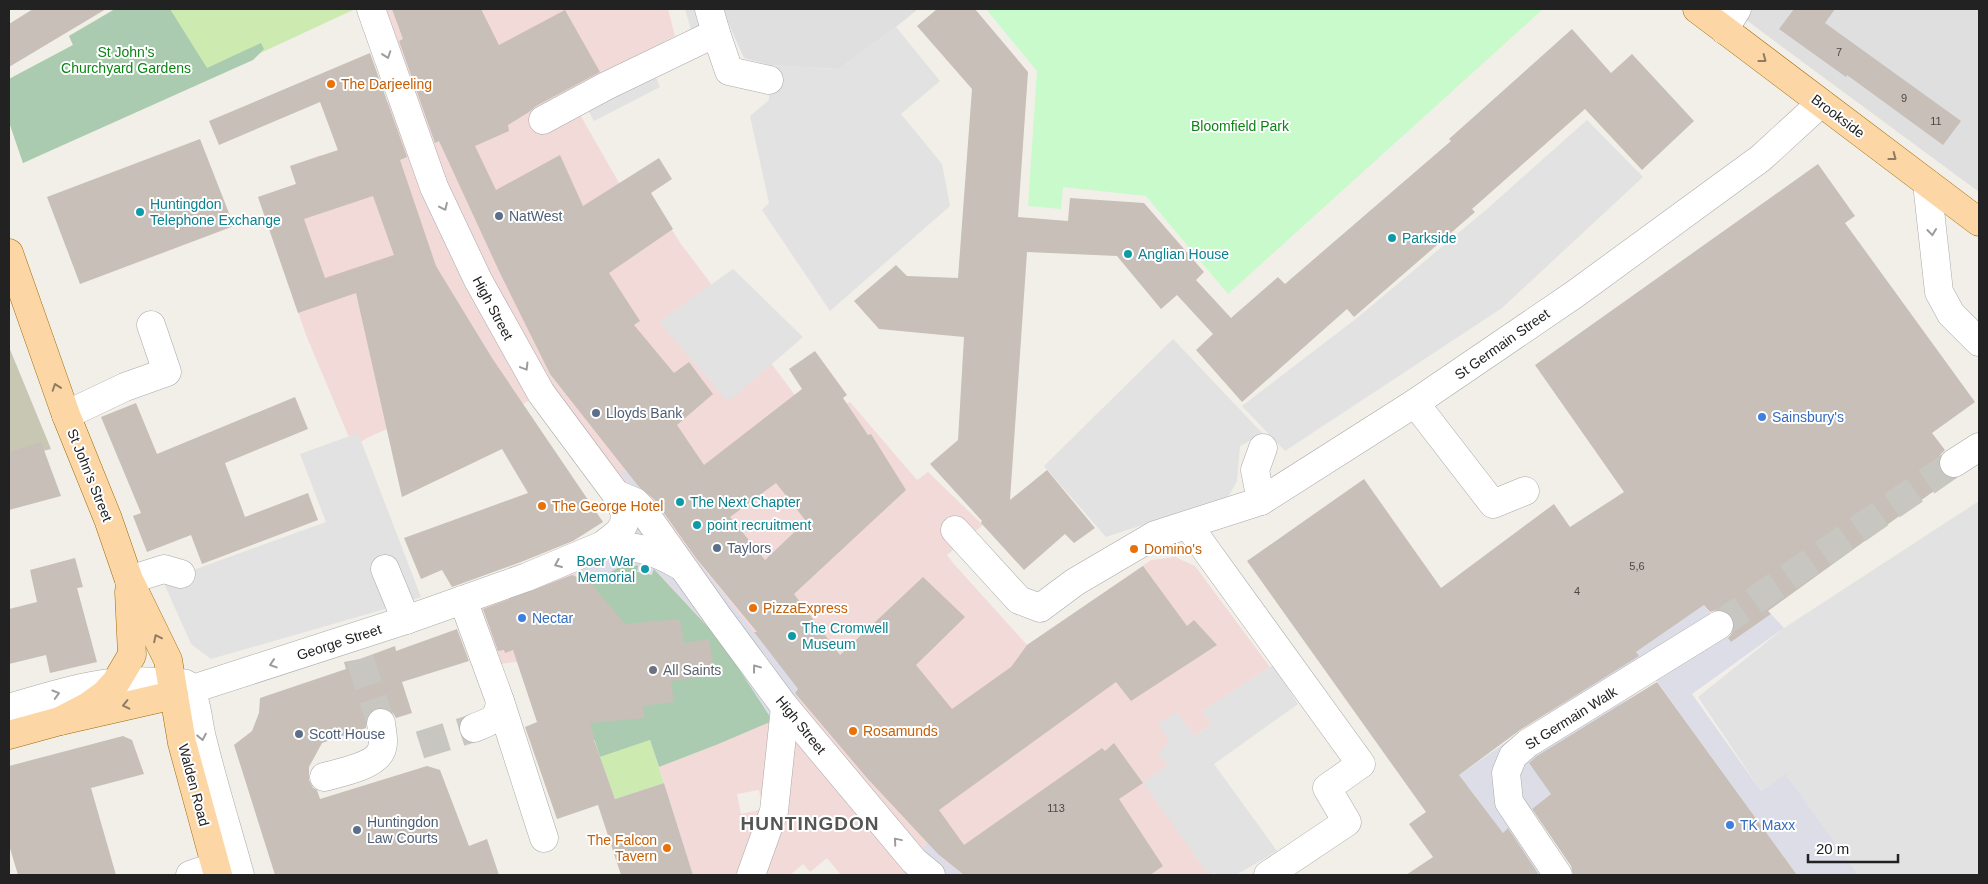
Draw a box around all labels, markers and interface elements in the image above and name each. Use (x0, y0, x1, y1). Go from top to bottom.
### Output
park label: St John's Churchyard Gardens (61, 44, 191, 76)
house number: 7 (1836, 46, 1842, 58)
one-way arrow (381, 50, 391, 58)
one-way arrow (1757, 54, 1766, 62)
place label: The Darjeeling (341, 76, 432, 92)
marker: The Darjeeling (325, 78, 337, 90)
street label: Brookside (1808, 91, 1868, 141)
house number: 9 (1901, 92, 1907, 104)
house number: 11 (1930, 115, 1942, 127)
park label: Bloomfield Park (1191, 118, 1290, 134)
one-way arrow (1887, 152, 1896, 160)
place label: Huntingdon Telephone Exchange (150, 196, 281, 228)
one-way arrow (437, 202, 448, 211)
marker: Huntingdon Telephone Exchange (134, 206, 146, 218)
place label: NatWest (509, 208, 563, 224)
marker: NatWest (493, 210, 505, 222)
one-way arrow (1926, 228, 1937, 236)
place label: Parkside (1402, 230, 1457, 246)
marker: Parkside (1386, 232, 1398, 244)
place label: Anglian House (1138, 246, 1229, 262)
marker: Anglian House (1122, 248, 1134, 260)
street label: High Street (469, 273, 517, 343)
street label: St Germain Street (1452, 305, 1553, 383)
one-way arrow (519, 362, 529, 371)
one-way arrow (52, 384, 62, 392)
place label: Lloyds Bank (606, 405, 683, 421)
marker: Lloyds Bank (590, 407, 602, 419)
place label: Sainsbury's (1772, 409, 1844, 425)
marker: Sainsbury's (1756, 411, 1768, 423)
street label: St John's Street (64, 426, 116, 524)
place label: The Next Chapter (690, 494, 801, 510)
marker: The Next Chapter (674, 496, 686, 508)
place label: The George Hotel (552, 498, 663, 514)
marker: The George Hotel (536, 500, 548, 512)
place label: point recruitment (707, 517, 811, 533)
marker: point recruitment (691, 519, 703, 531)
place label: Taylors (727, 540, 771, 556)
place label: Domino's (1144, 541, 1202, 557)
marker: Taylors (711, 542, 723, 554)
marker: Domino's (1128, 543, 1140, 555)
place label: Boer War Memorial (576, 553, 635, 585)
one-way arrow (554, 557, 563, 568)
house number: 5,6 (1629, 560, 1645, 572)
marker: Boer War Memorial (639, 563, 651, 575)
house number: 4 (1574, 585, 1580, 597)
place label: PizzaExpress (763, 600, 848, 616)
marker: PizzaExpress (747, 602, 759, 614)
place label: Nectar (532, 610, 574, 626)
marker: Nectar (516, 612, 528, 624)
place label: The Cromwell Museum (802, 620, 888, 652)
street label: George Street (295, 621, 383, 663)
marker: The Cromwell Museum (786, 630, 798, 642)
one-way arrow (153, 634, 163, 643)
one-way arrow (269, 659, 277, 669)
place label: All Saints (663, 662, 721, 678)
marker: All Saints (647, 664, 659, 676)
one-way arrow (753, 664, 762, 674)
street label: St Germain Walk (1522, 683, 1621, 753)
one-way arrow (51, 690, 59, 700)
street label: High Street (773, 693, 829, 757)
one-way arrow (122, 699, 131, 710)
place label: Rosamunds (863, 723, 938, 739)
marker: Rosamunds (847, 725, 859, 737)
place label: Scott House (309, 726, 385, 742)
marker: Scott House (293, 728, 305, 740)
one-way arrow (196, 732, 206, 741)
street label: Walden Road (175, 742, 213, 828)
house number: 113 (1047, 802, 1065, 814)
district label: HUNTINGDON (741, 813, 879, 834)
place label: Huntingdon Law Courts (367, 814, 439, 846)
place label: TK Maxx (1740, 817, 1795, 833)
marker: TK Maxx (1724, 819, 1736, 831)
marker: Huntingdon Law Courts (351, 824, 363, 836)
place label: The Falcon Tavern (587, 832, 657, 864)
scale bar (1808, 832, 1898, 864)
one-way arrow (893, 837, 902, 846)
text: 20 m (1816, 840, 1849, 857)
marker: The Falcon Tavern (661, 842, 673, 854)

